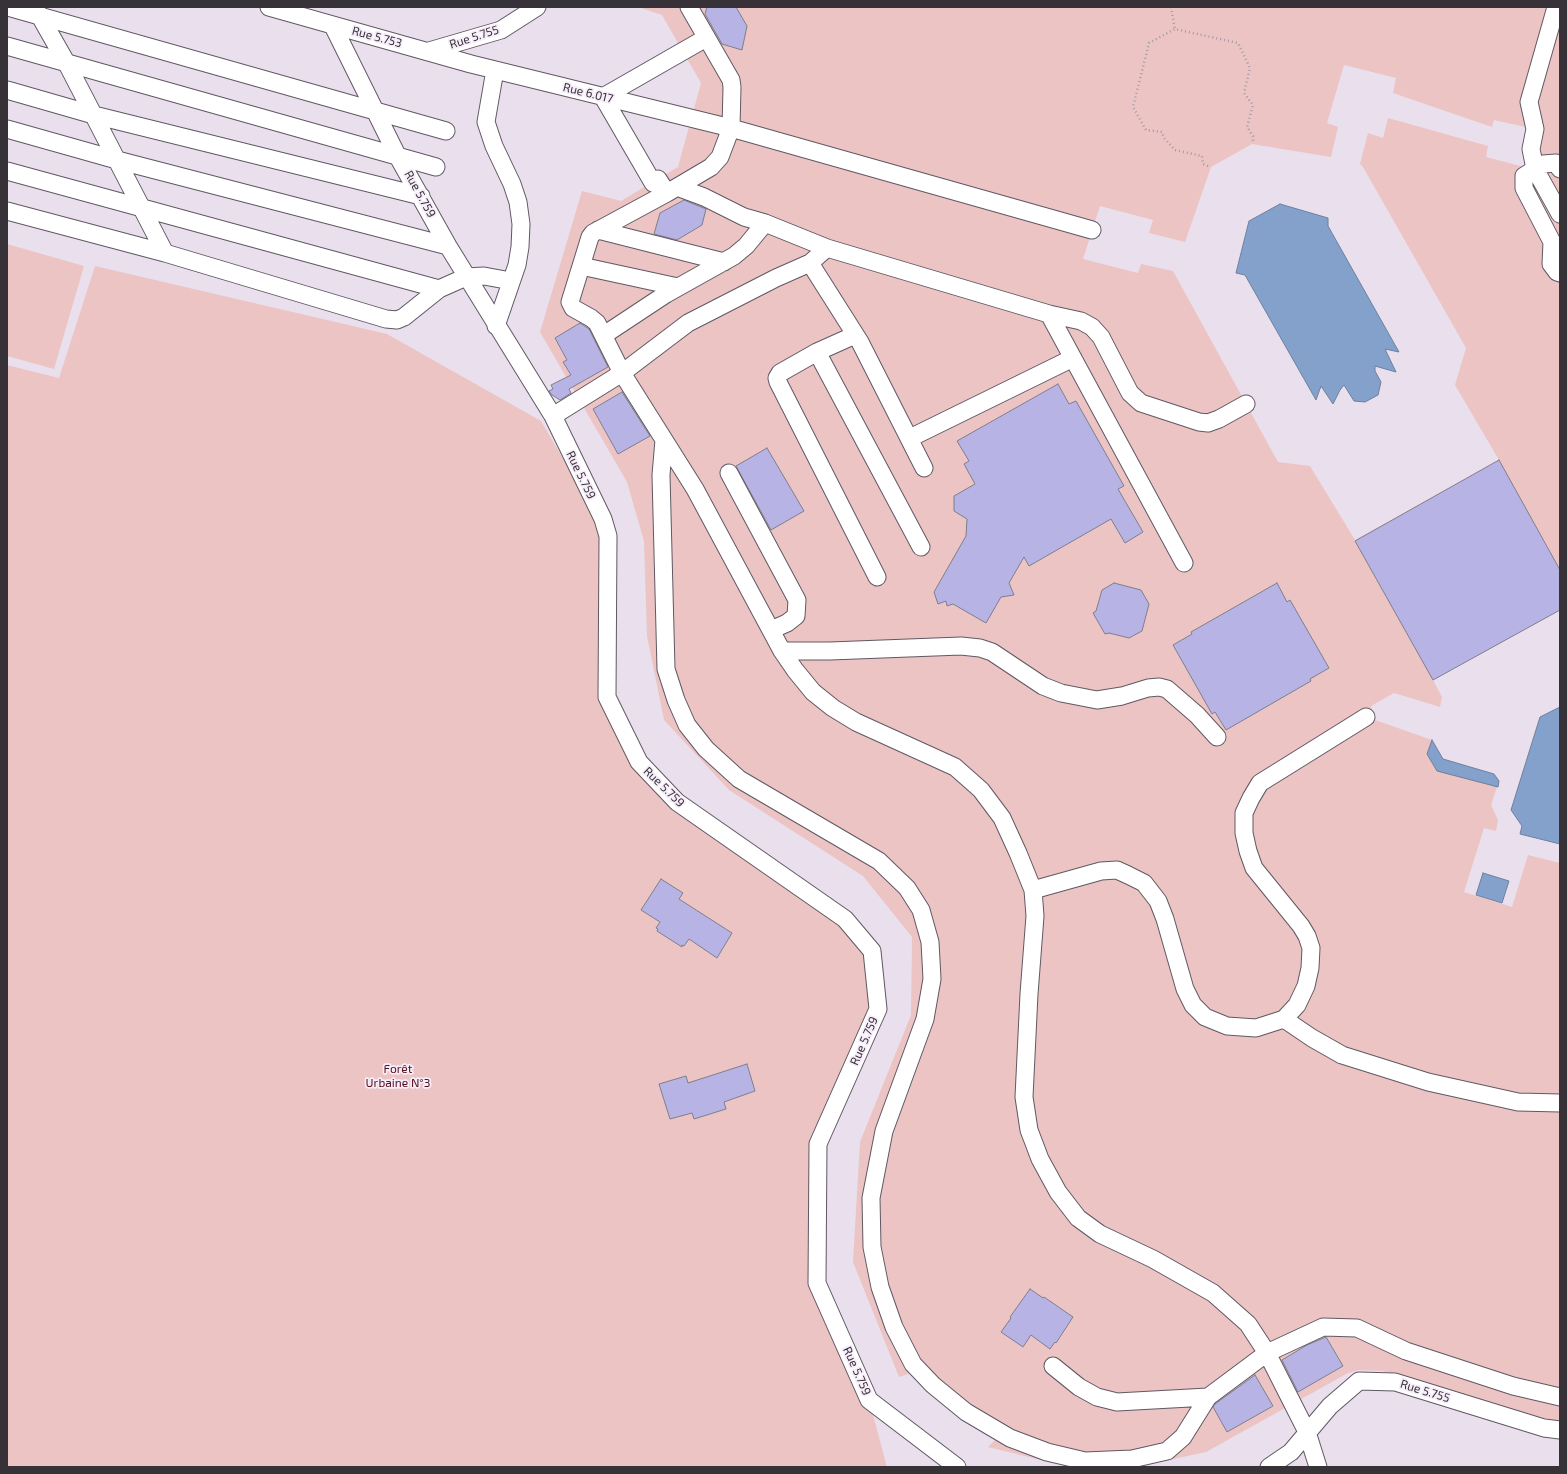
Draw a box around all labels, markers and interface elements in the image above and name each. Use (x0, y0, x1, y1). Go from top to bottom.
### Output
street label: Rue 5.755 (447, 22, 501, 52)
street label: Rue 5.753 (350, 23, 404, 51)
street label: Rue 6.017 (561, 80, 615, 106)
street label: Rue 5.759 (401, 168, 439, 220)
street label: Rue 5.759 (563, 449, 599, 501)
street label: Rue 5.759 (640, 764, 688, 810)
street label: Rue 5.759 (847, 1015, 881, 1067)
park label: Forêt Urbaine N°3 (366, 1062, 430, 1090)
street label: Rue 5.759 (840, 1345, 874, 1397)
street label: Rue 5.755 (1398, 1377, 1452, 1405)

